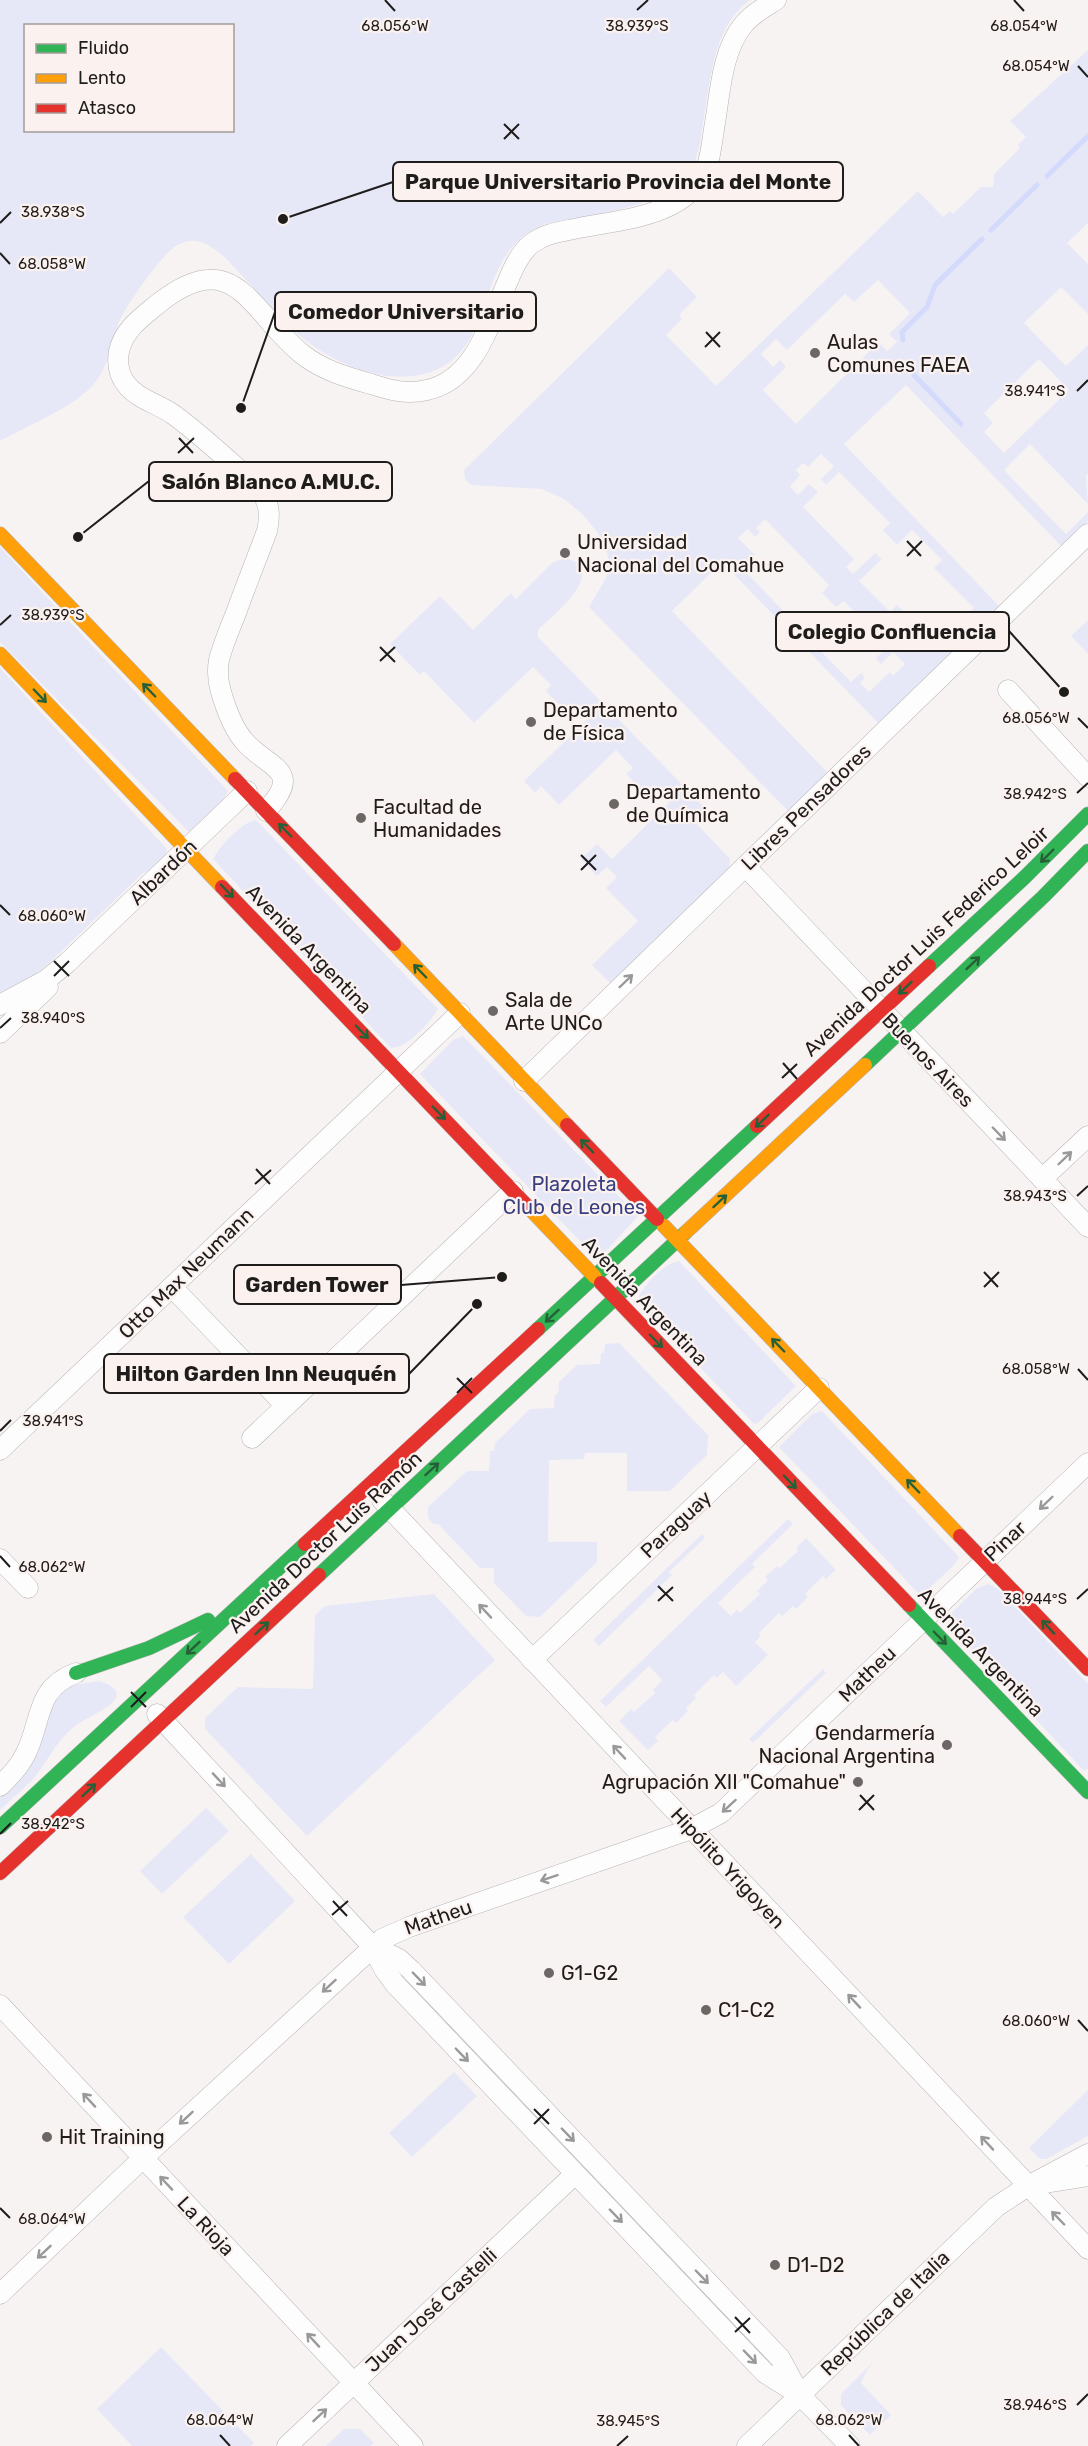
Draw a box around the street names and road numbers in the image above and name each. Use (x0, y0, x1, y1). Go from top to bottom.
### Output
street label: Libres Pensadores (736, 739, 876, 875)
street label: Avenida Doctor Luis Federico Leloir (798, 821, 1054, 1061)
street label: Albardón (124, 834, 202, 910)
street label: Avenida Argentina (241, 879, 377, 1019)
street label: Buenos Aires (877, 1008, 979, 1112)
street label: Otto Max Neumann (114, 1202, 258, 1344)
street label: Avenida Argentina (577, 1231, 713, 1371)
street label: Avenida Doctor Luis Ramón (223, 1446, 427, 1638)
street label: Paraguay (636, 1485, 716, 1563)
street label: Pinar (979, 1515, 1031, 1566)
street label: Avenida Argentina (913, 1582, 1049, 1722)
street label: Matheu (833, 1641, 901, 1707)
street label: Hipólito Yrigoyen (666, 1802, 790, 1934)
street label: Matheu (401, 1894, 475, 1940)
street label: La Rioja (172, 2191, 240, 2261)
street label: Juan José Castelli (360, 2243, 502, 2377)
street label: República de Italia (816, 2245, 954, 2381)

